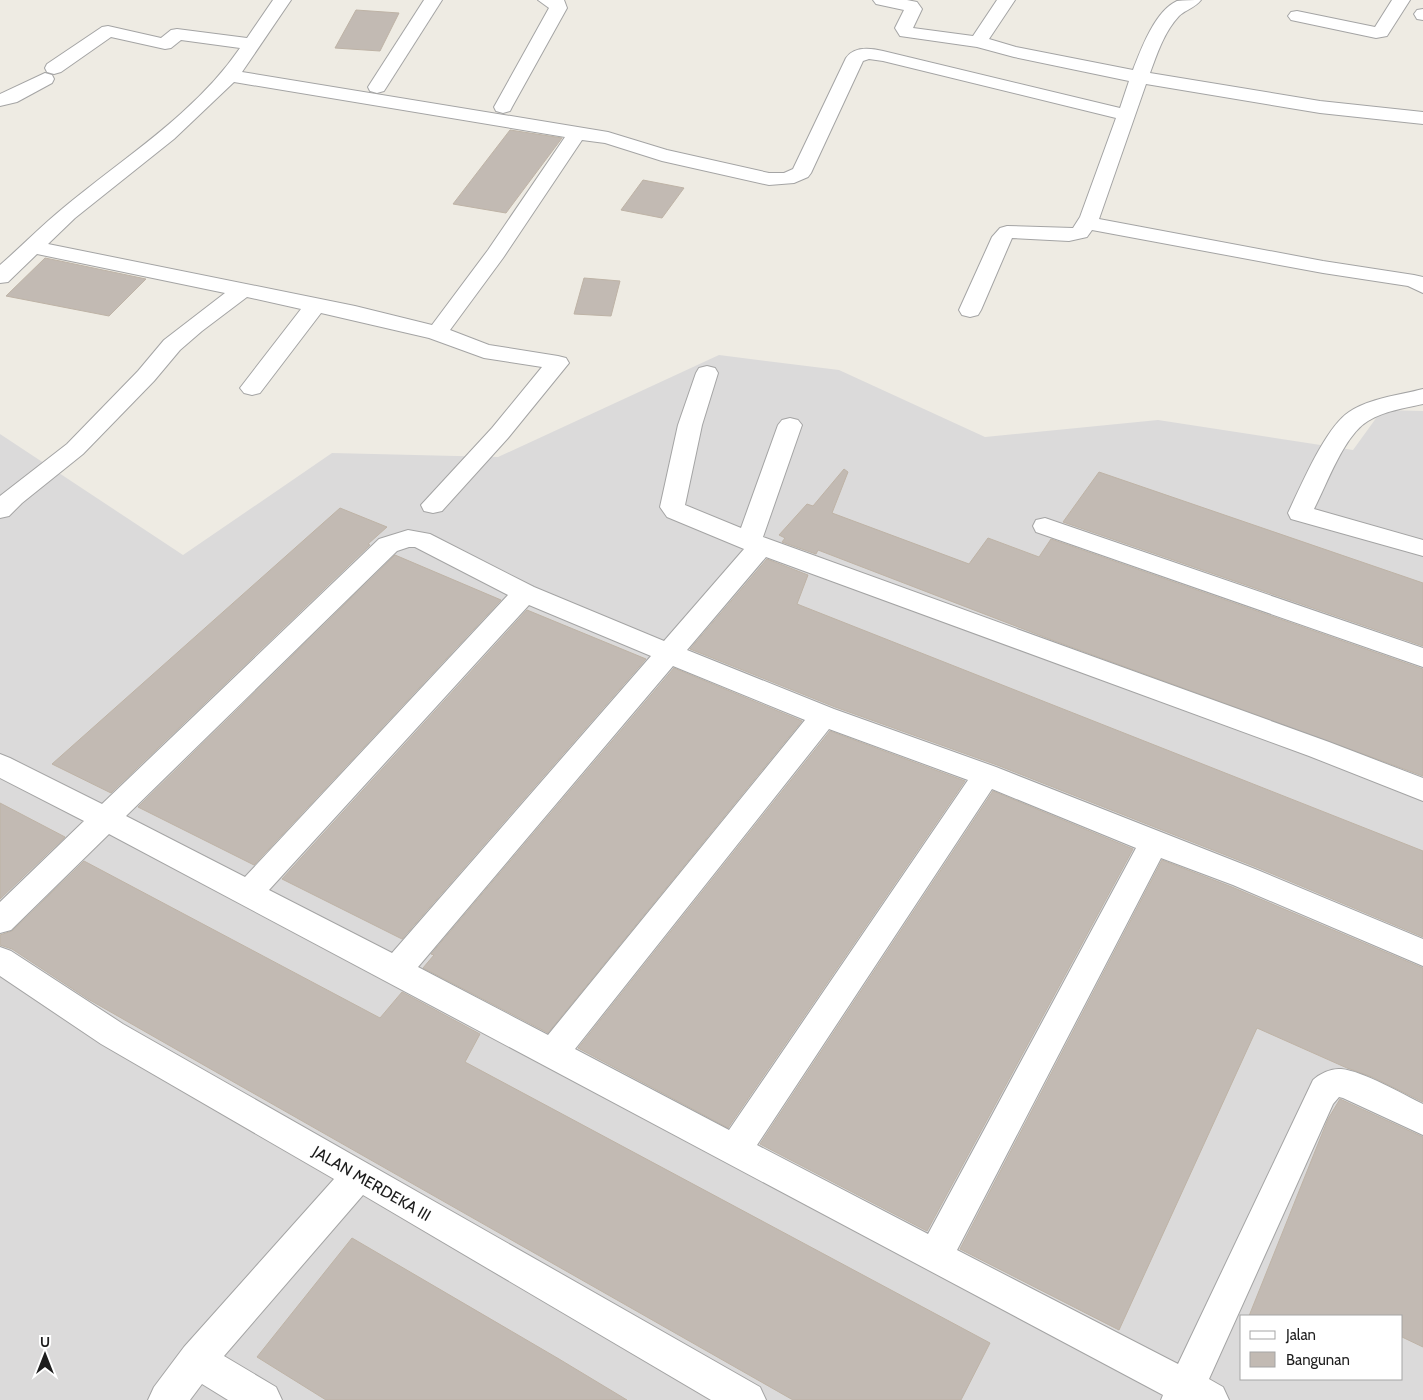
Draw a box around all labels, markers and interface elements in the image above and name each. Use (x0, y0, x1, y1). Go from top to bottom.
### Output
street label: JALAN MERDEKA III (308, 1141, 434, 1225)
legend (1240, 1315, 1403, 1380)
text: Jalan (1285, 1326, 1316, 1344)
north arrow (20, 1330, 70, 1380)
text: U (40, 1333, 50, 1351)
text: Bangunan (1286, 1351, 1350, 1369)

